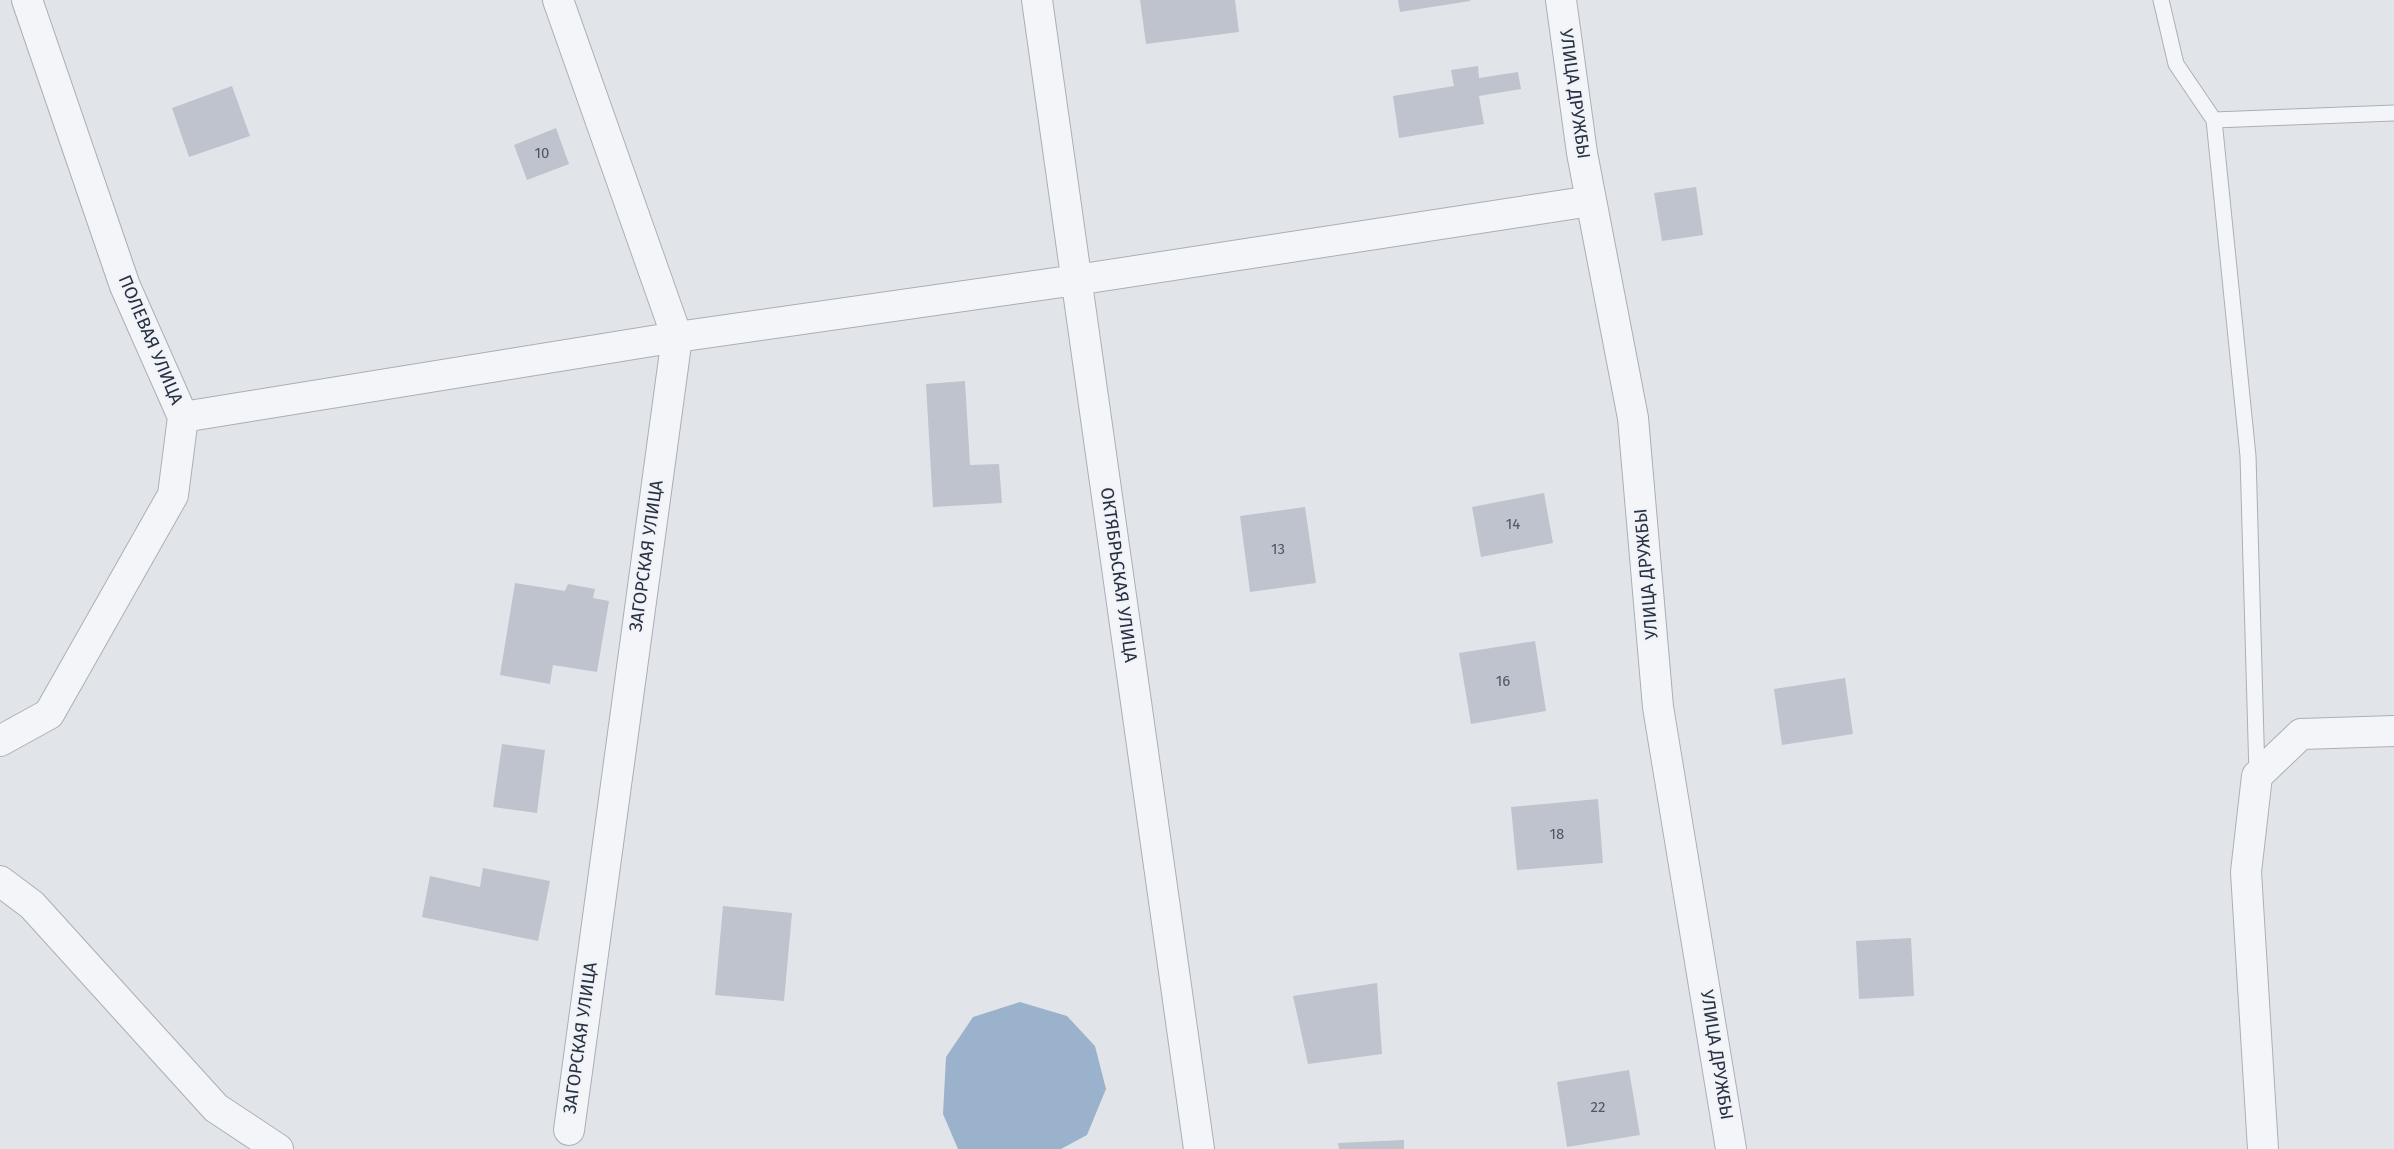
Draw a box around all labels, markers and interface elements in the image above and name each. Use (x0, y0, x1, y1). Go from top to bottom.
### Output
street label: УЛИЦА ДРУЖБЫ (1554, 27, 1594, 161)
house number: 10 (535, 145, 549, 163)
street label: ПОЛЕВАЯ УЛИЦА (113, 272, 187, 408)
street label: ЗАГОРСКАЯ УЛИЦА (626, 479, 668, 633)
street label: ОКТЯБРЬСКАЯ УЛИЦА (1095, 486, 1141, 664)
street label: УЛИЦА ДРУЖБЫ (1631, 508, 1663, 640)
house number: 14 (1506, 516, 1520, 534)
house number: 13 (1271, 541, 1285, 559)
house number: 16 (1496, 673, 1510, 691)
house number: 18 (1550, 826, 1564, 844)
street label: ЗАГОРСКАЯ УЛИЦА (560, 961, 602, 1115)
street label: УЛИЦА ДРУЖБЫ (1695, 988, 1737, 1122)
house number: 22 (1591, 1099, 1605, 1117)

